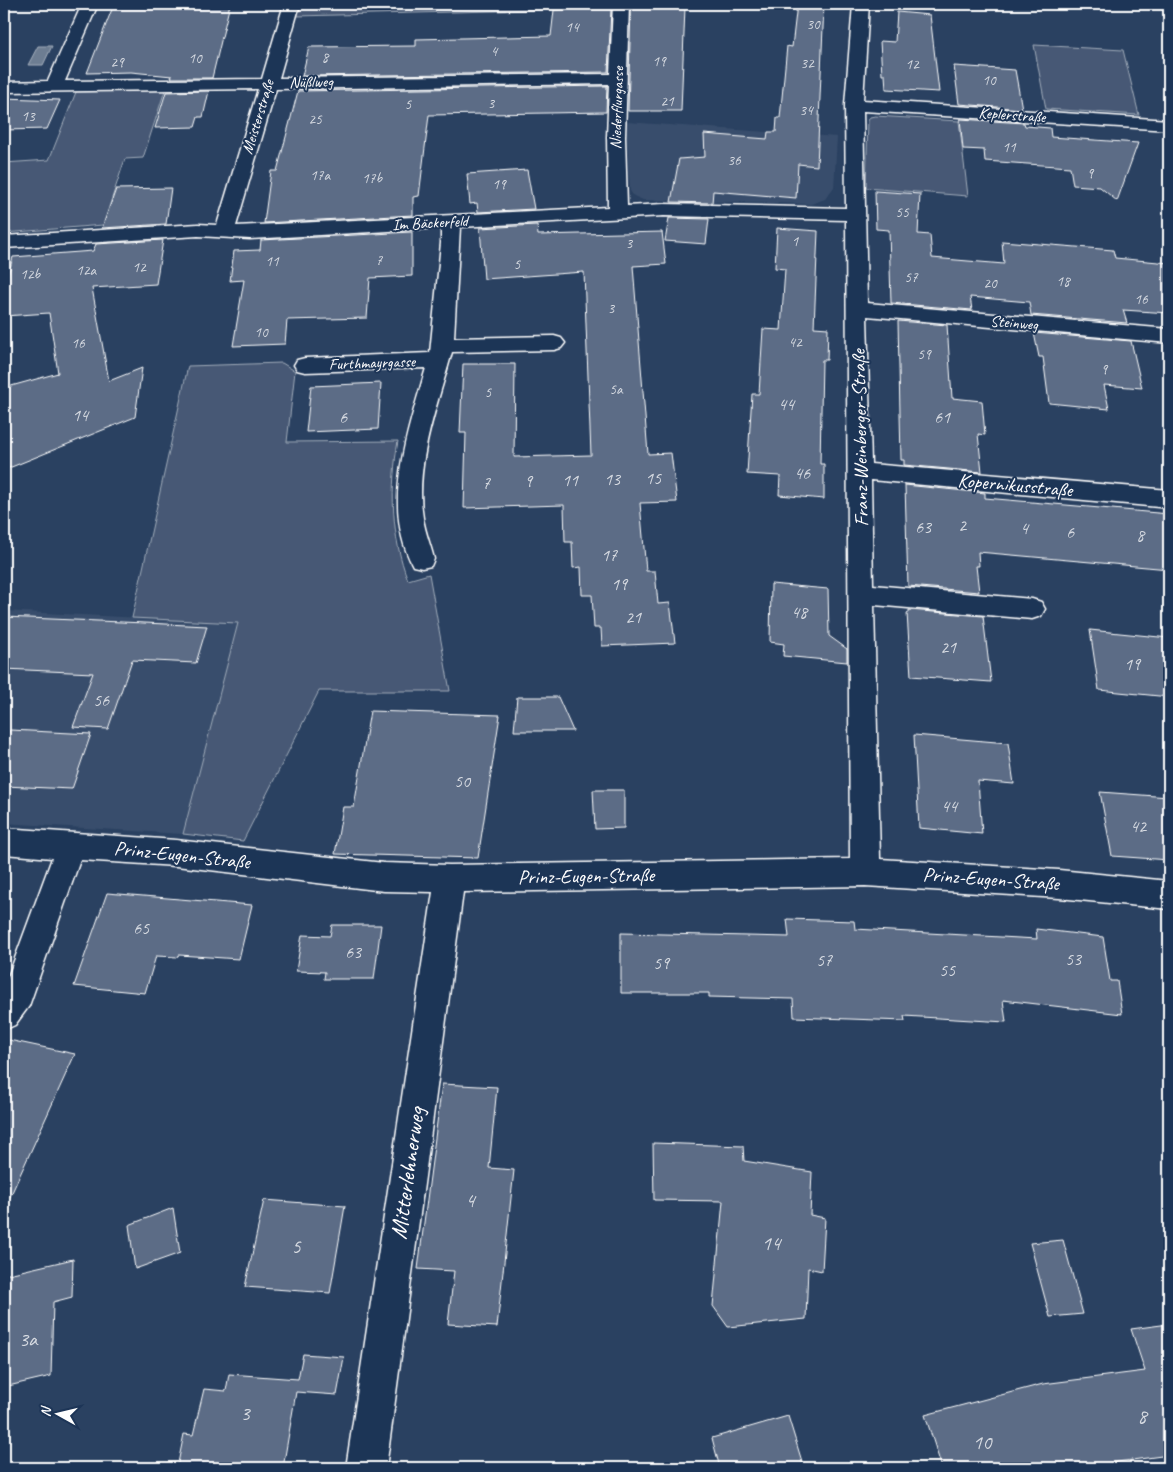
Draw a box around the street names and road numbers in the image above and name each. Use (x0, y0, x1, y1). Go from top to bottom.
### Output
street label: Niederflurgasse (606, 65, 628, 150)
street label: Nüßlweg (289, 72, 334, 92)
street label: Meisterstraße (237, 76, 279, 157)
street label: Keplerstraße (978, 103, 1048, 127)
street label: Im Bäckerfeld (392, 211, 471, 235)
street label: Steinweg (989, 311, 1040, 335)
street label: Franz-Weinberger-Straße (846, 348, 874, 527)
street label: Furthmayrgasse (329, 351, 417, 374)
street label: Kopernikusstraße (957, 468, 1075, 503)
street label: Prinz-Eugen-Straße (113, 835, 253, 875)
street label: Prinz-Eugen-Straße (518, 862, 656, 890)
street label: Prinz-Eugen-Straße (922, 862, 1061, 896)
street label: Mitterlehnerweg (383, 1104, 431, 1241)

